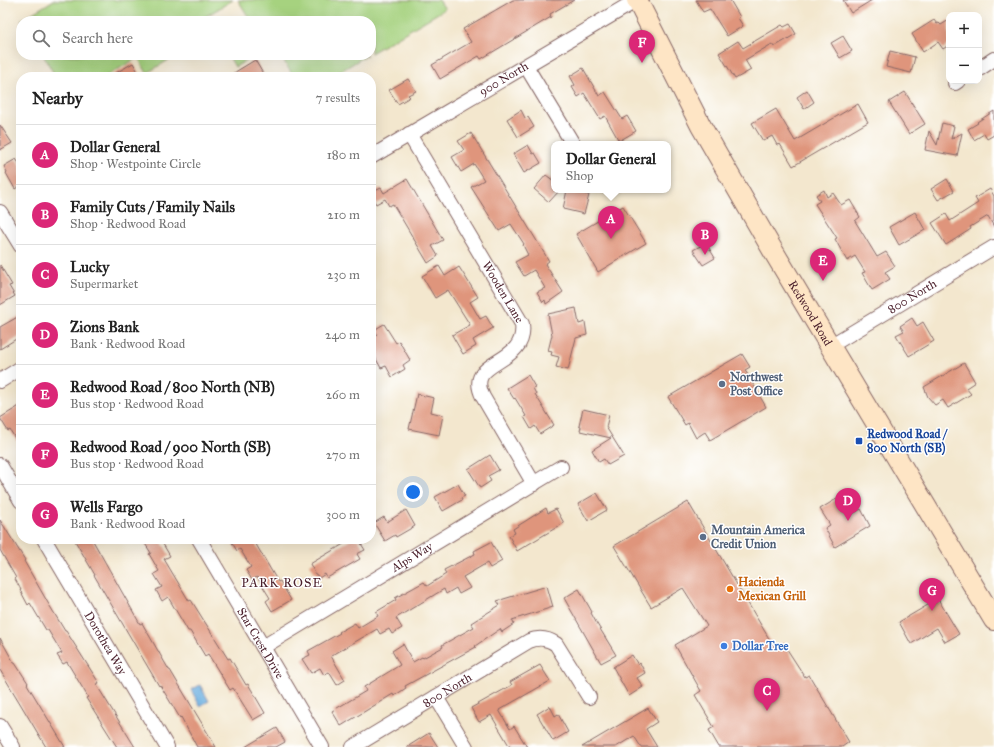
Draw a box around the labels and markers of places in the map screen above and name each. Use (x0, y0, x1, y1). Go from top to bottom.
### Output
pin: F (629, 30, 655, 63)
pin: A (598, 206, 624, 239)
pin: B (692, 222, 718, 255)
pin: E (810, 248, 836, 281)
place label: Northwest Post Office (730, 370, 783, 398)
marker: Northwest Post Office (717, 379, 727, 389)
place label: Redwood Road / 800 North (SB) (867, 427, 948, 456)
marker: Redwood Road / 800 North (SB) (854, 436, 864, 446)
pin: D (835, 488, 861, 521)
place label: Mountain America Credit Union (711, 523, 806, 551)
marker: Mountain America Credit Union (698, 532, 708, 542)
place label: Hacienda Mexican Grill (738, 575, 807, 603)
pin: G (919, 578, 945, 611)
marker: Hacienda Mexican Grill (725, 584, 735, 594)
place label: Dollar Tree (732, 639, 789, 653)
marker: Dollar Tree (719, 641, 729, 651)
pin: C (754, 678, 780, 711)

